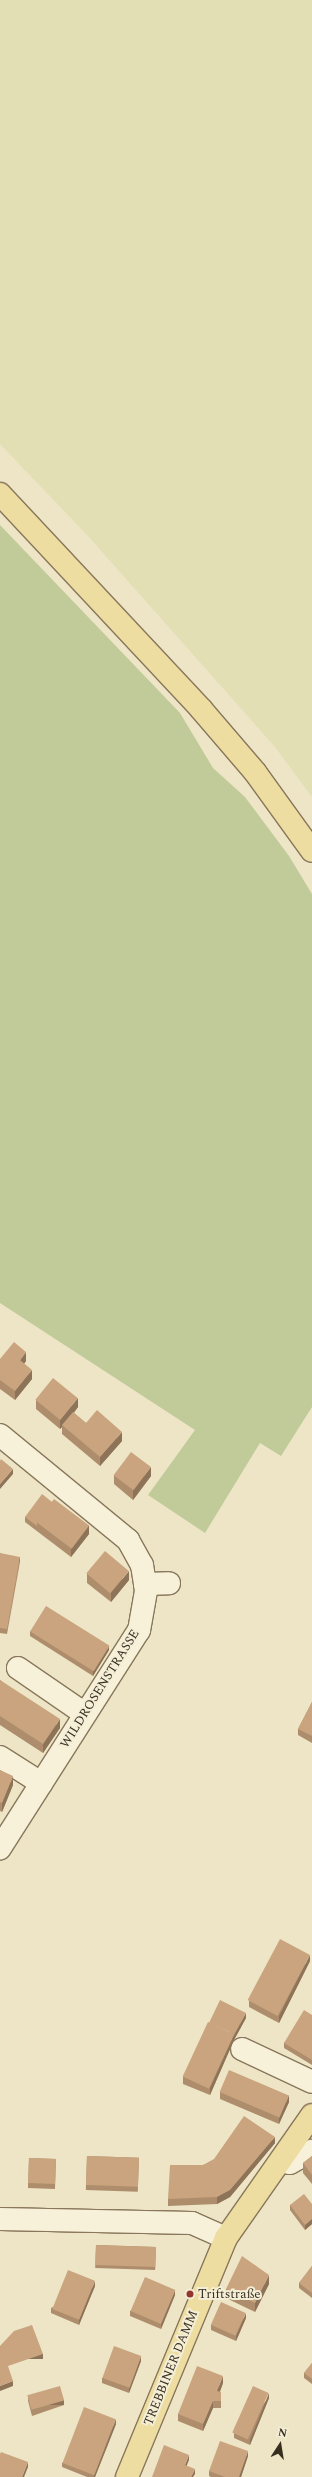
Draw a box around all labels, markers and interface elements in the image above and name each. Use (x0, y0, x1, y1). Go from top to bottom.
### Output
street label: WILDROSENSTRASSE (57, 1627, 143, 1751)
place label: Triftstraße (198, 2286, 261, 2302)
marker: Triftstraße (185, 2289, 195, 2299)
street label: TREBBINER DAMM (141, 2308, 201, 2428)
text: N (276, 2424, 289, 2442)
north arrow (260, 2425, 300, 2465)

